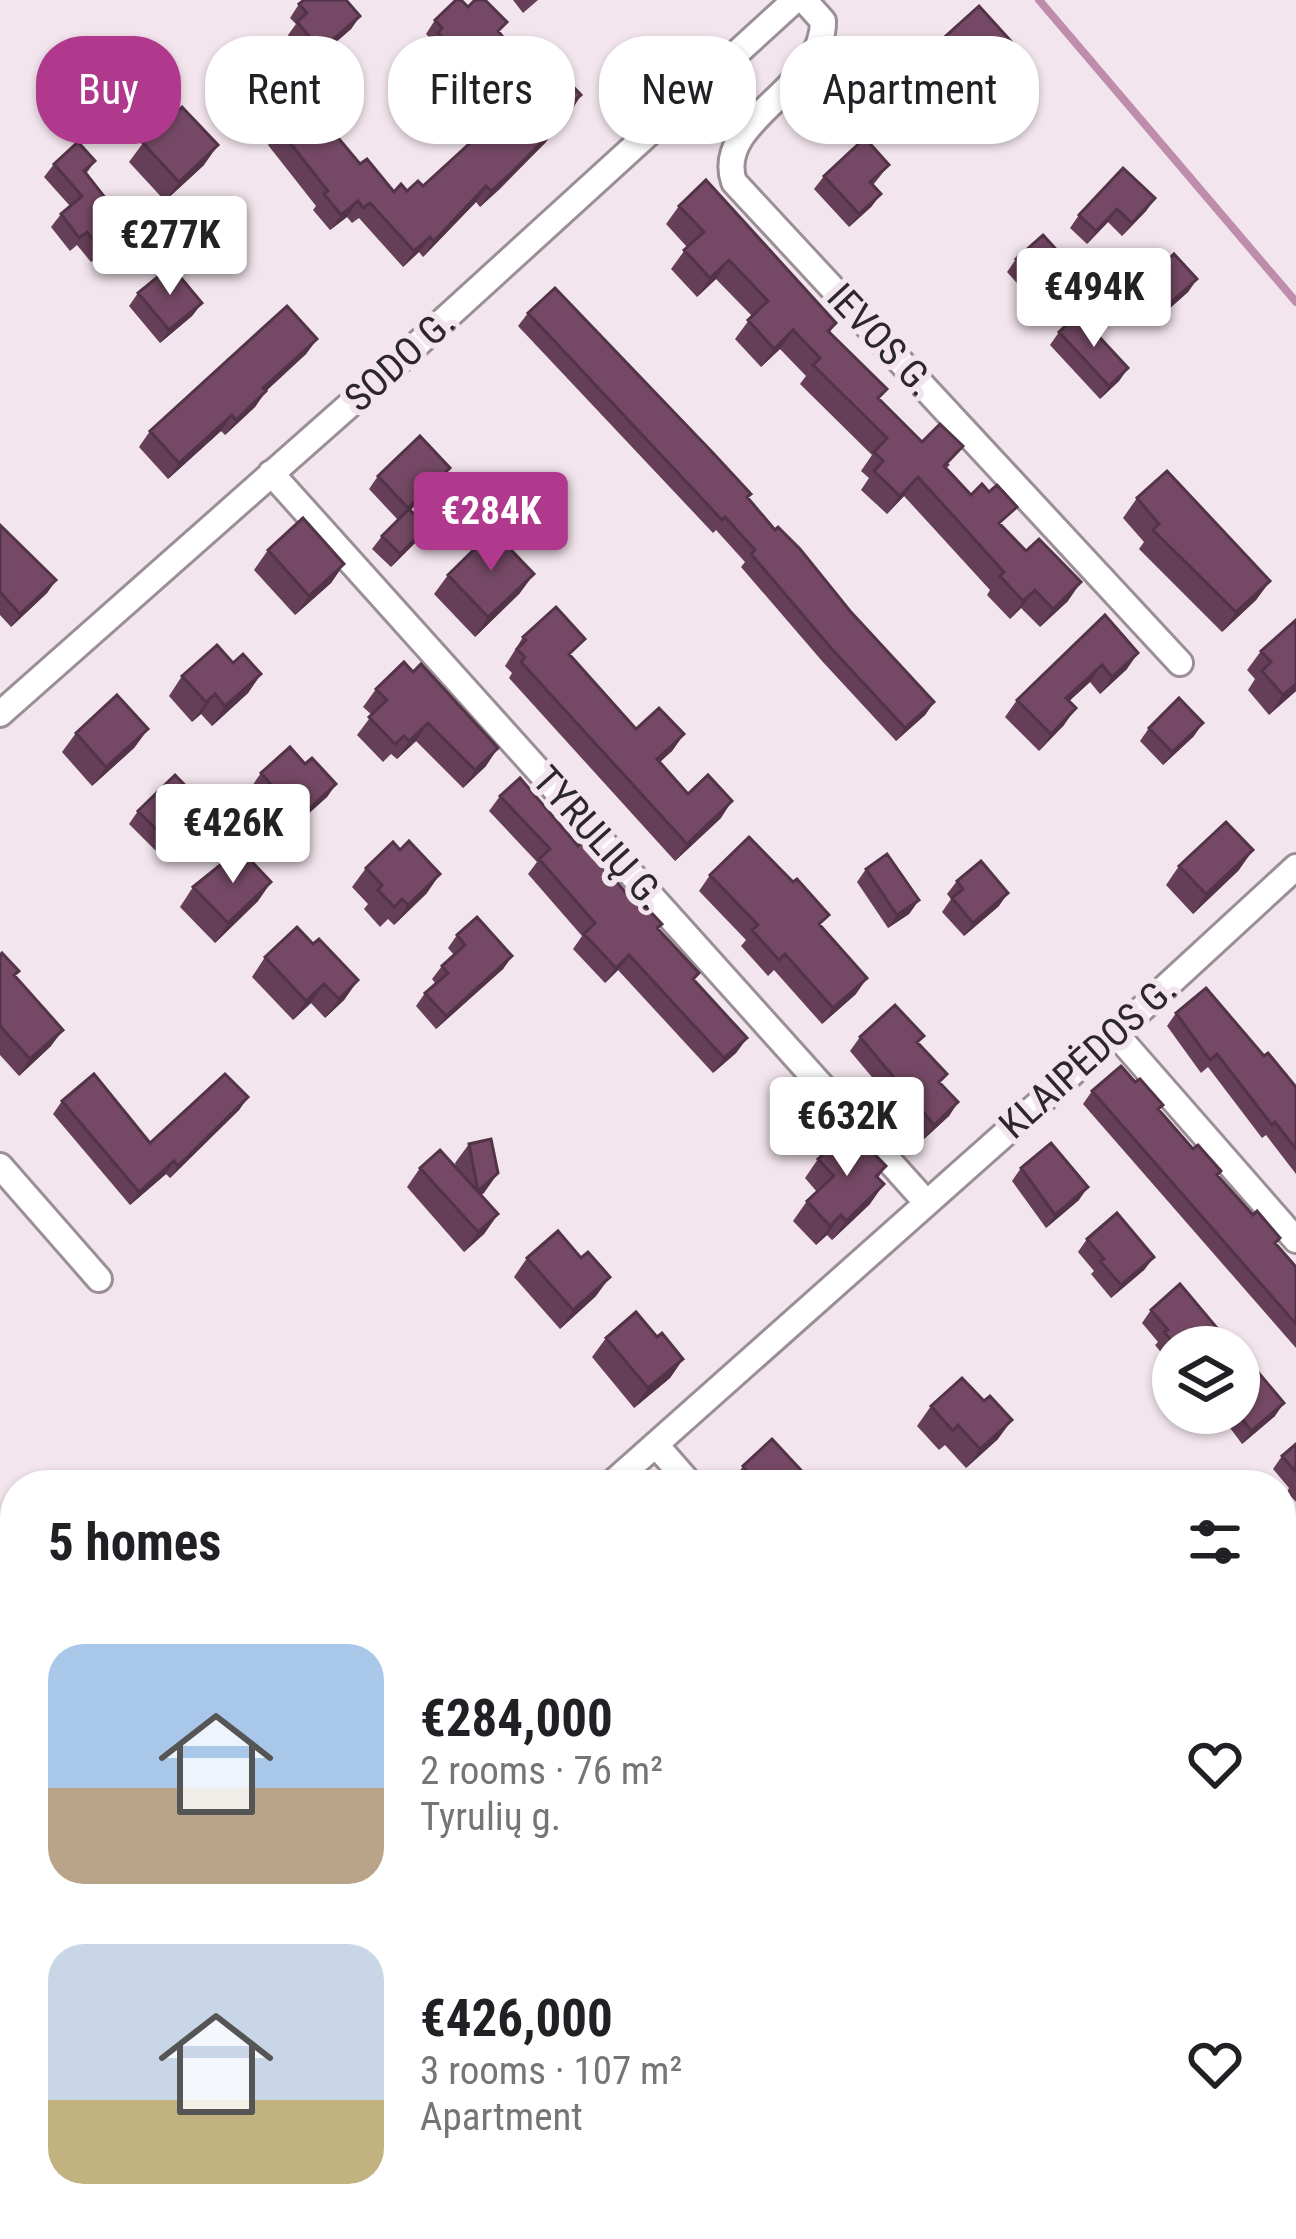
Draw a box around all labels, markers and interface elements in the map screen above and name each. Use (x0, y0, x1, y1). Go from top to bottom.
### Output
chip: Buy (36, 36, 181, 144)
chip: Rent (205, 36, 364, 144)
chip: Filters (388, 36, 575, 144)
chip: New (599, 36, 756, 144)
chip: Apartment (780, 36, 1039, 144)
pin: €277K (86, 196, 254, 298)
text: €277K (120, 212, 220, 258)
pin: €494K (1010, 248, 1178, 350)
text: €494K (1044, 264, 1144, 310)
street label: IEVOS G. (818, 274, 944, 406)
street label: SODO G. (336, 299, 464, 421)
pin: €284K (407, 472, 575, 574)
text: €284K (441, 488, 541, 534)
street label: TYRULIŲ G. (523, 757, 675, 919)
pin: €426K (149, 784, 317, 886)
text: €426K (183, 800, 283, 846)
street label: KLAIPĖDOS G. (990, 966, 1186, 1148)
pin: €632K (763, 1077, 931, 1179)
text: €632K (797, 1093, 897, 1139)
map controls (1152, 1326, 1260, 1434)
button: layers (1152, 1326, 1260, 1434)
icon: filters (1182, 1509, 1248, 1575)
text: 5 homes (48, 1513, 221, 1572)
text: €284,000 (420, 1689, 613, 1748)
icon: home (144, 1692, 288, 1836)
icon: heart (1182, 1731, 1248, 1797)
text: 2 rooms · 76 m² (420, 1748, 663, 1794)
text: Tyrulių g. (420, 1794, 561, 1840)
text: €426,000 (420, 1989, 613, 2048)
icon: home (144, 1992, 288, 2136)
icon: heart (1182, 2031, 1248, 2097)
text: 3 rooms · 107 m² (420, 2048, 682, 2094)
text: Apartment (420, 2094, 583, 2140)

